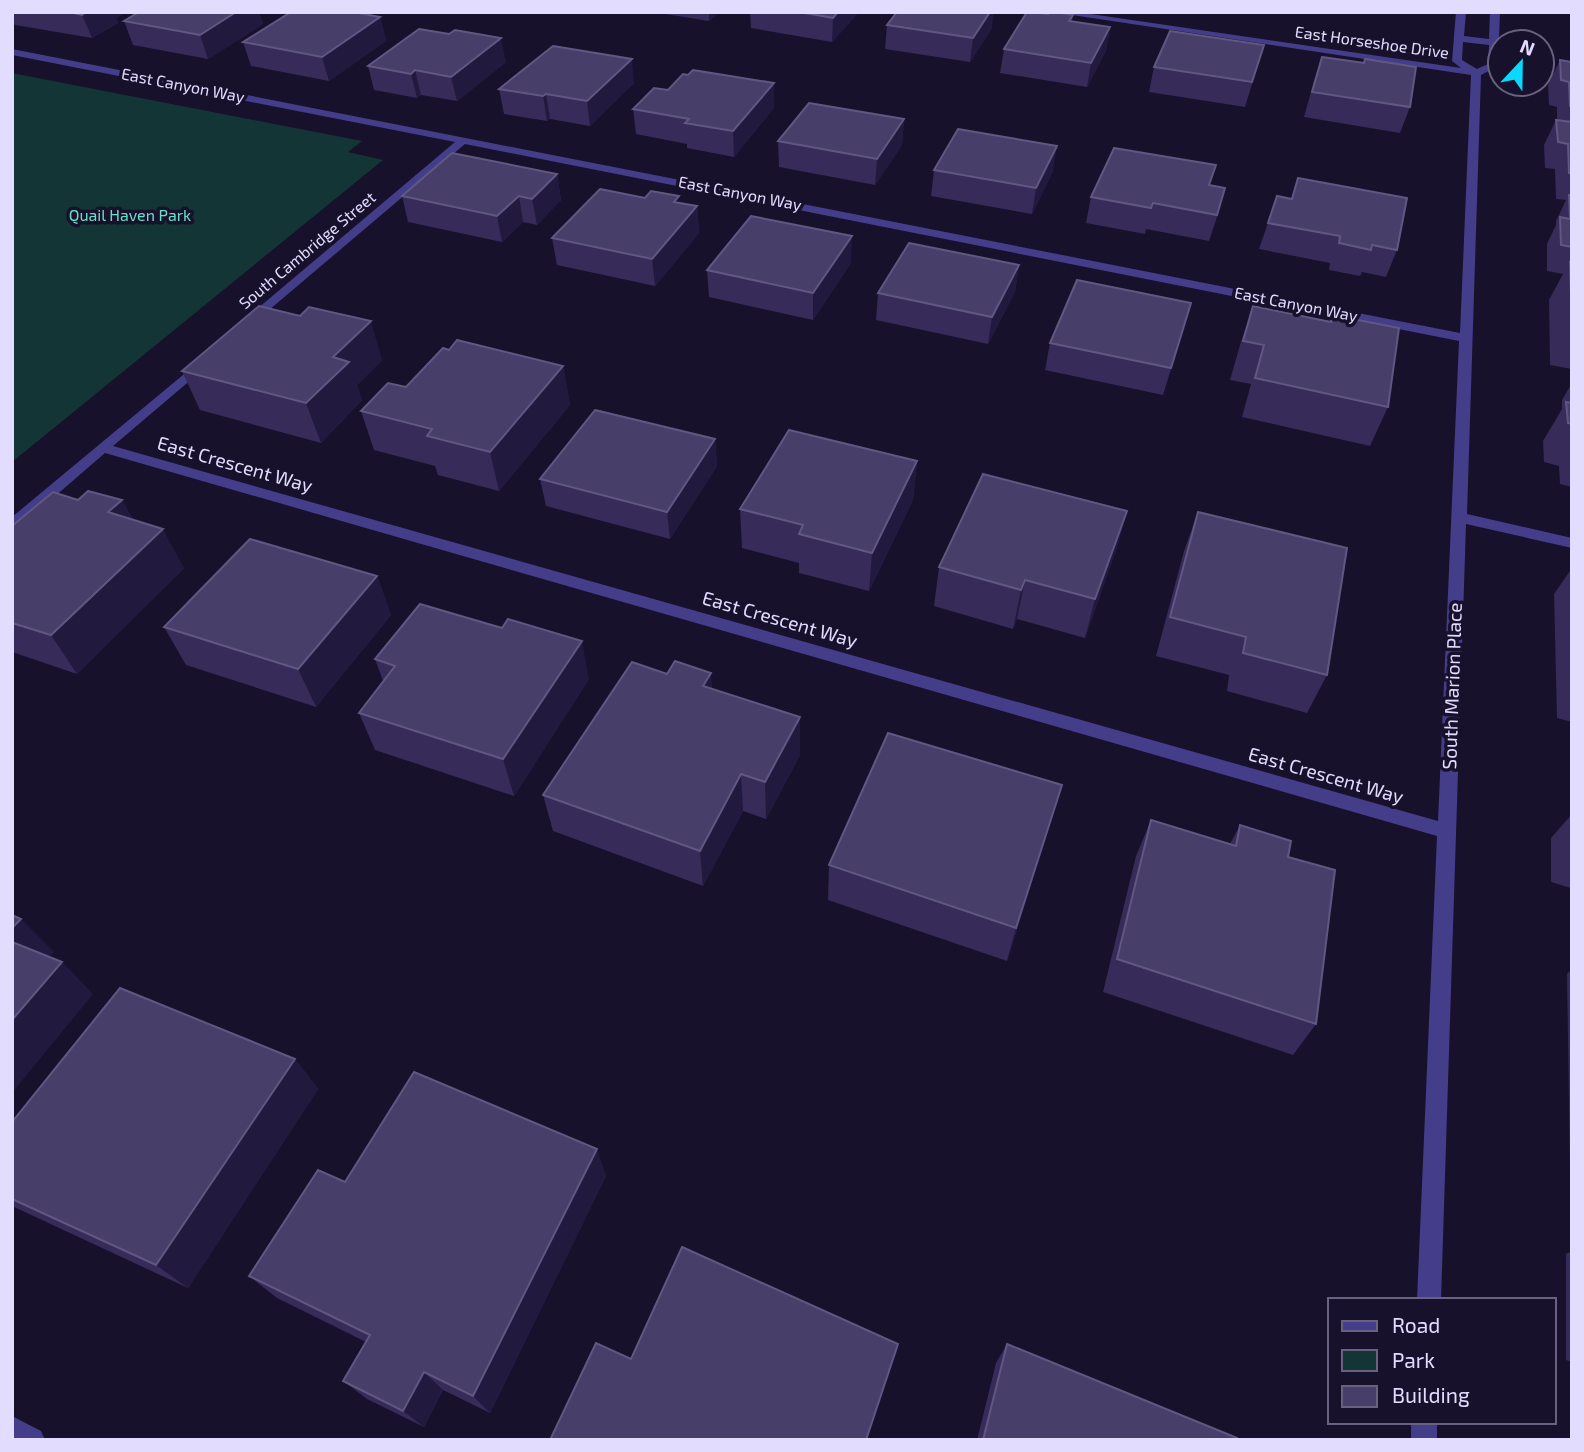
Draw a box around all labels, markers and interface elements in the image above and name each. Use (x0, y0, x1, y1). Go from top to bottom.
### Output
street label: East Horseshoe Drive (1294, 21, 1450, 62)
north arrow (1486, 28, 1556, 98)
text: N (1517, 34, 1538, 60)
street label: East Canyon Way (120, 63, 247, 106)
street label: East Canyon Way (677, 171, 804, 214)
street label: South Cambridge Street (235, 187, 379, 312)
park label: Quail Haven Park (69, 205, 191, 225)
street label: East Canyon Way (1233, 282, 1360, 325)
street label: East Crescent Way (155, 430, 315, 497)
street label: East Crescent Way (700, 585, 860, 652)
street label: South Marion Place (1437, 602, 1466, 770)
street label: East Crescent Way (1246, 741, 1406, 808)
legend (1328, 1298, 1556, 1424)
text: Road (1392, 1312, 1440, 1337)
text: Park (1392, 1347, 1435, 1372)
text: Building (1392, 1382, 1470, 1407)

